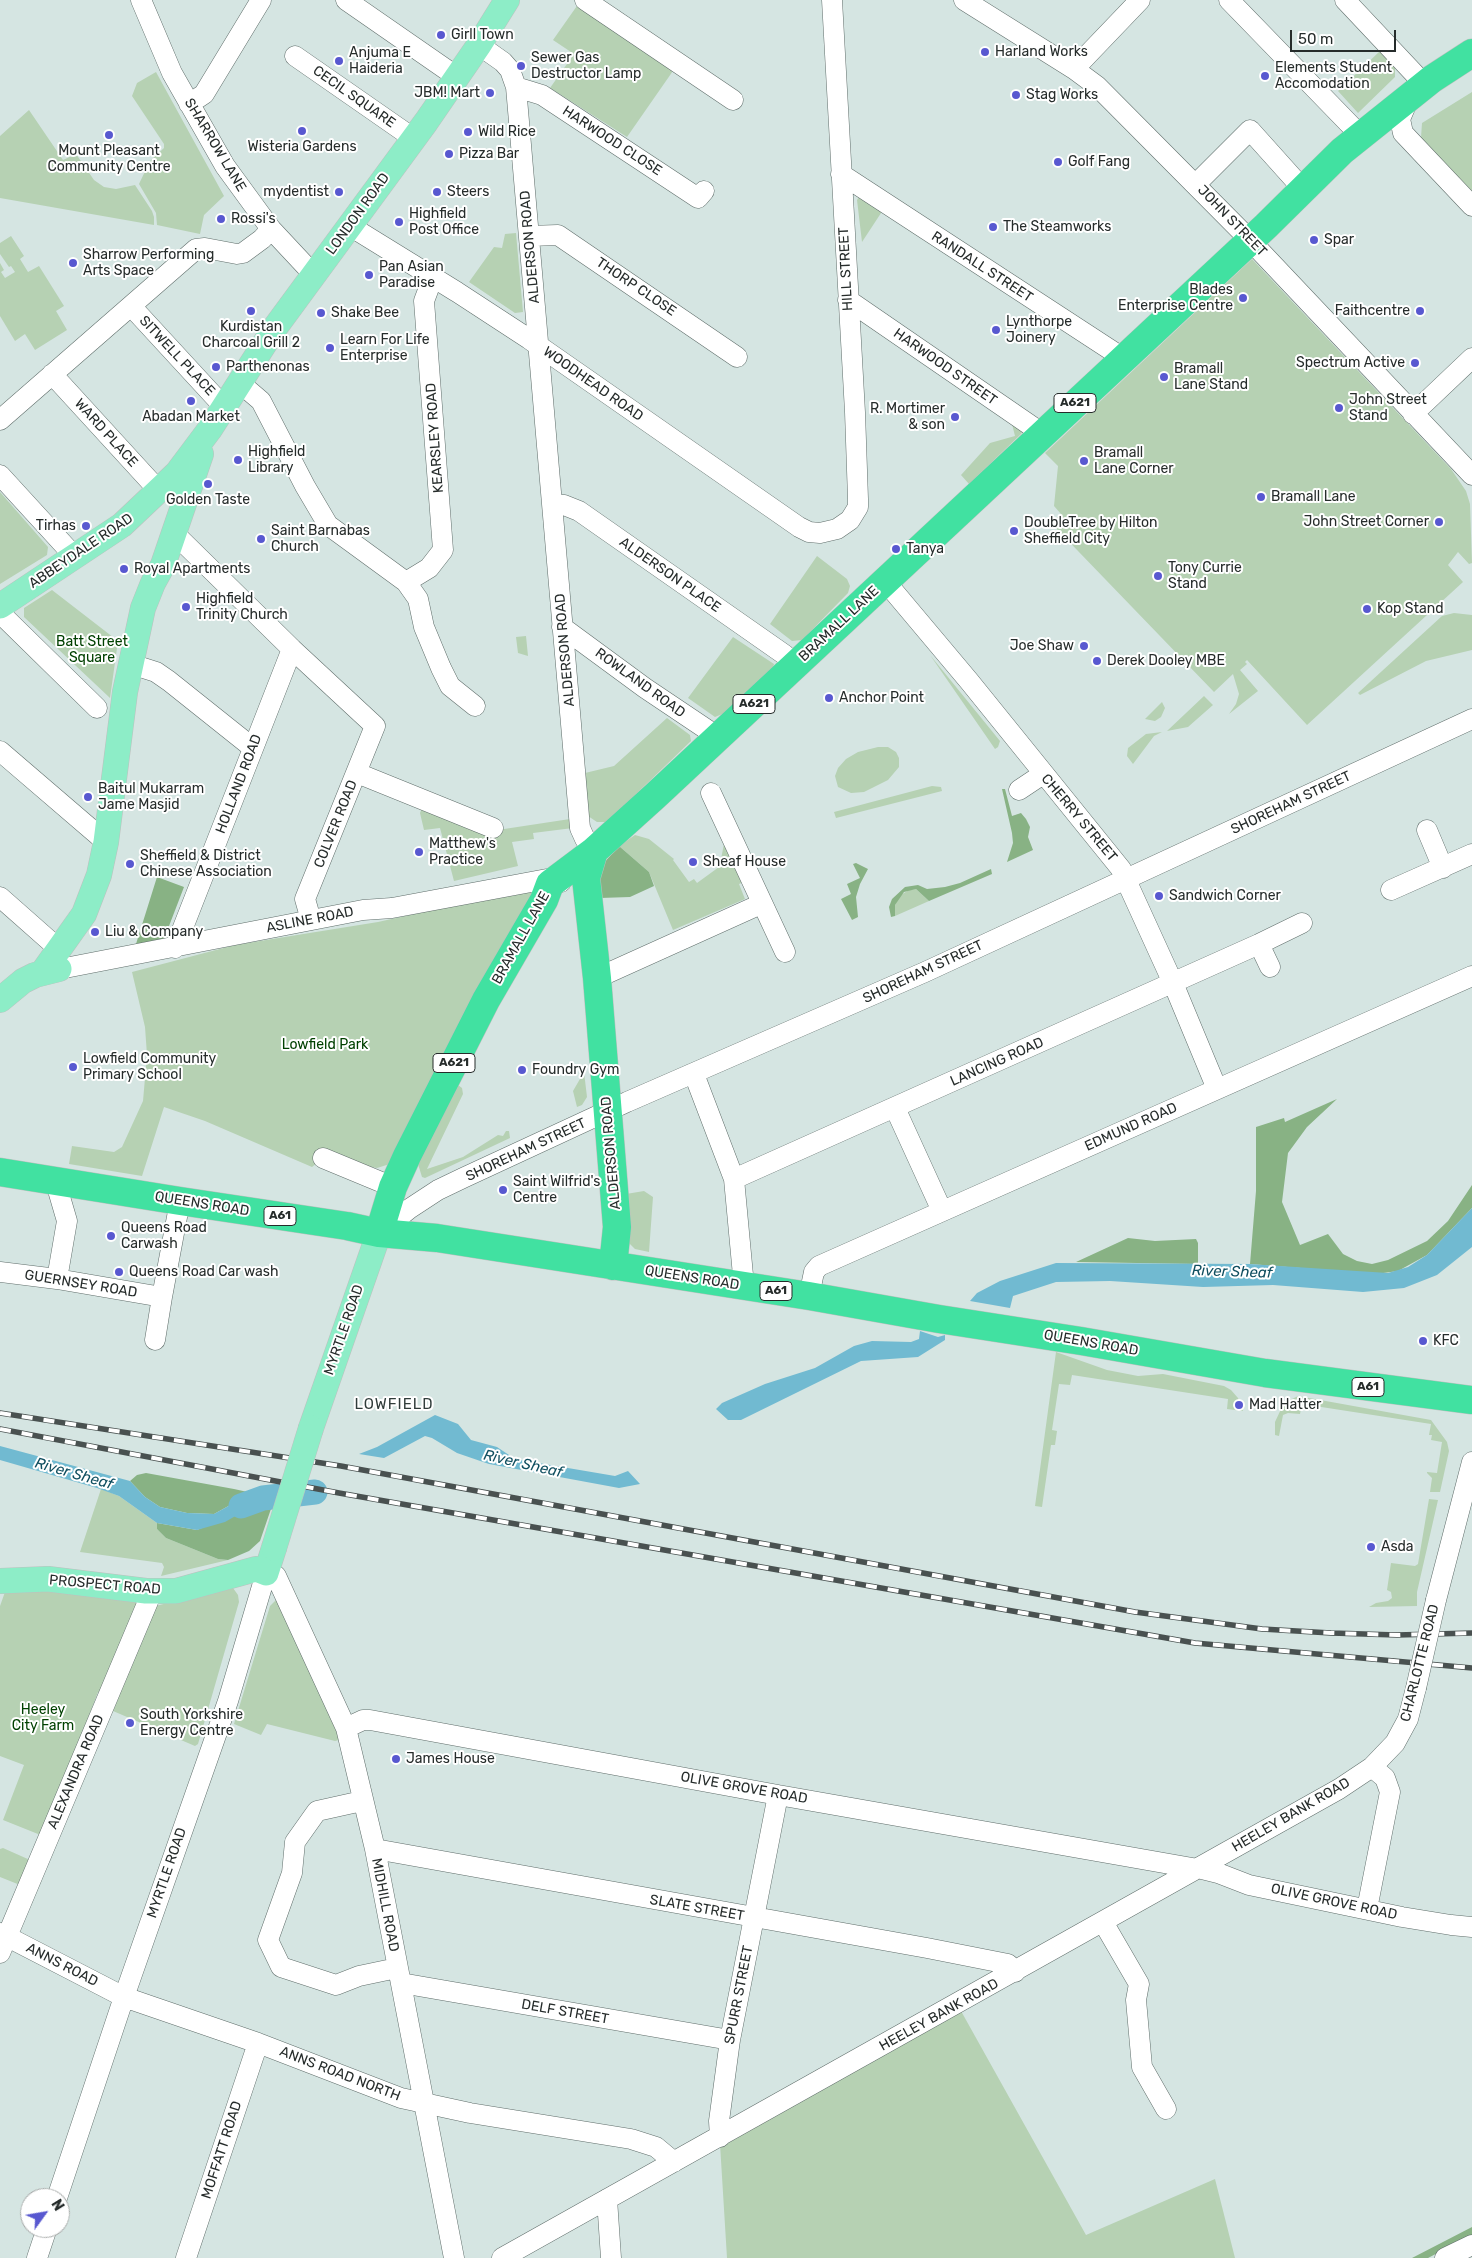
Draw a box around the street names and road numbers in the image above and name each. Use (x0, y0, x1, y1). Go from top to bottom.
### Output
street label: CECIL SQUARE (309, 62, 399, 132)
street label: SHARROW LANE (181, 95, 249, 195)
street label: HARWOOD CLOSE (559, 103, 665, 179)
street label: LONDON ROAD (323, 170, 393, 258)
street label: JOHN STREET (1194, 182, 1270, 260)
street label: ALDERSON ROAD (517, 190, 543, 304)
street label: HILL STREET (835, 227, 857, 311)
street label: RANDALL STREET (928, 228, 1036, 306)
street label: THORP CLOSE (593, 254, 679, 320)
street label: SITWELL PLACE (136, 312, 218, 400)
street label: HARWOOD STREET (890, 325, 1000, 409)
street label: WOODHEAD ROAD (540, 343, 646, 425)
street label: KEARSLEY ROAD (423, 382, 447, 494)
road number: A621 (1054, 393, 1096, 412)
street label: WARD PLACE (71, 395, 141, 471)
street label: ABBEYDALE ROAD (26, 510, 136, 592)
street label: ALDERSON PLACE (616, 534, 724, 616)
street label: BRAMALL LANE (796, 583, 882, 665)
street label: ALDERSON ROAD (552, 593, 578, 707)
street label: ROWLAND ROAD (592, 645, 688, 721)
road number: A621 (733, 694, 775, 714)
street label: HOLLAND ROAD (212, 732, 266, 836)
street label: SHOREHAM STREET (1228, 768, 1354, 838)
street label: CHERRY STREET (1037, 771, 1121, 865)
street label: COLVER ROAD (311, 778, 361, 870)
street label: BRAMALL LANE (489, 889, 553, 987)
street label: ASLINE ROAD (265, 903, 355, 937)
street label: SHOREHAM STREET (860, 937, 986, 1007)
street label: LANCING ROAD (948, 1034, 1046, 1090)
road number: A621 (433, 1054, 475, 1072)
street label: ALDERSON ROAD (598, 1096, 624, 1210)
street label: EDMUND ROAD (1082, 1099, 1180, 1155)
street label: SHOREHAM STREET (463, 1115, 589, 1185)
street label: QUEENS ROAD (153, 1188, 251, 1220)
road number: A61 (264, 1206, 296, 1226)
street label: QUEENS ROAD (643, 1262, 741, 1294)
street label: GUERNSEY ROAD (23, 1267, 139, 1301)
road number: A61 (760, 1282, 792, 1300)
street label: MYRTLE ROAD (321, 1283, 367, 1377)
street label: QUEENS ROAD (1042, 1326, 1140, 1360)
road number: A61 (1352, 1378, 1384, 1396)
street label: PROSPECT ROAD (48, 1572, 162, 1598)
street label: CHARLOTTE ROAD (1397, 1603, 1443, 1723)
street label: ALEXANDRA ROAD (44, 1712, 108, 1832)
street label: OLIVE GROVE ROAD (679, 1769, 809, 1807)
street label: HEELEY BANK ROAD (1229, 1774, 1353, 1856)
street label: MYRTLE ROAD (144, 1826, 190, 1920)
street label: MIDHILL ROAD (368, 1857, 402, 1953)
street label: OLIVE GROVE ROAD (1269, 1880, 1399, 1924)
street label: SLATE STREET (648, 1891, 746, 1925)
street label: ANNS ROAD (23, 1940, 101, 1990)
street label: SPURR STREET (721, 1944, 757, 2046)
street label: HEELEY BANK ROAD (877, 1975, 1001, 2055)
street label: DELF STREET (520, 1996, 610, 2028)
street label: ANNS ROAD NORTH (277, 2043, 403, 2105)
street label: MOFFATT ROAD (198, 2099, 246, 2201)

